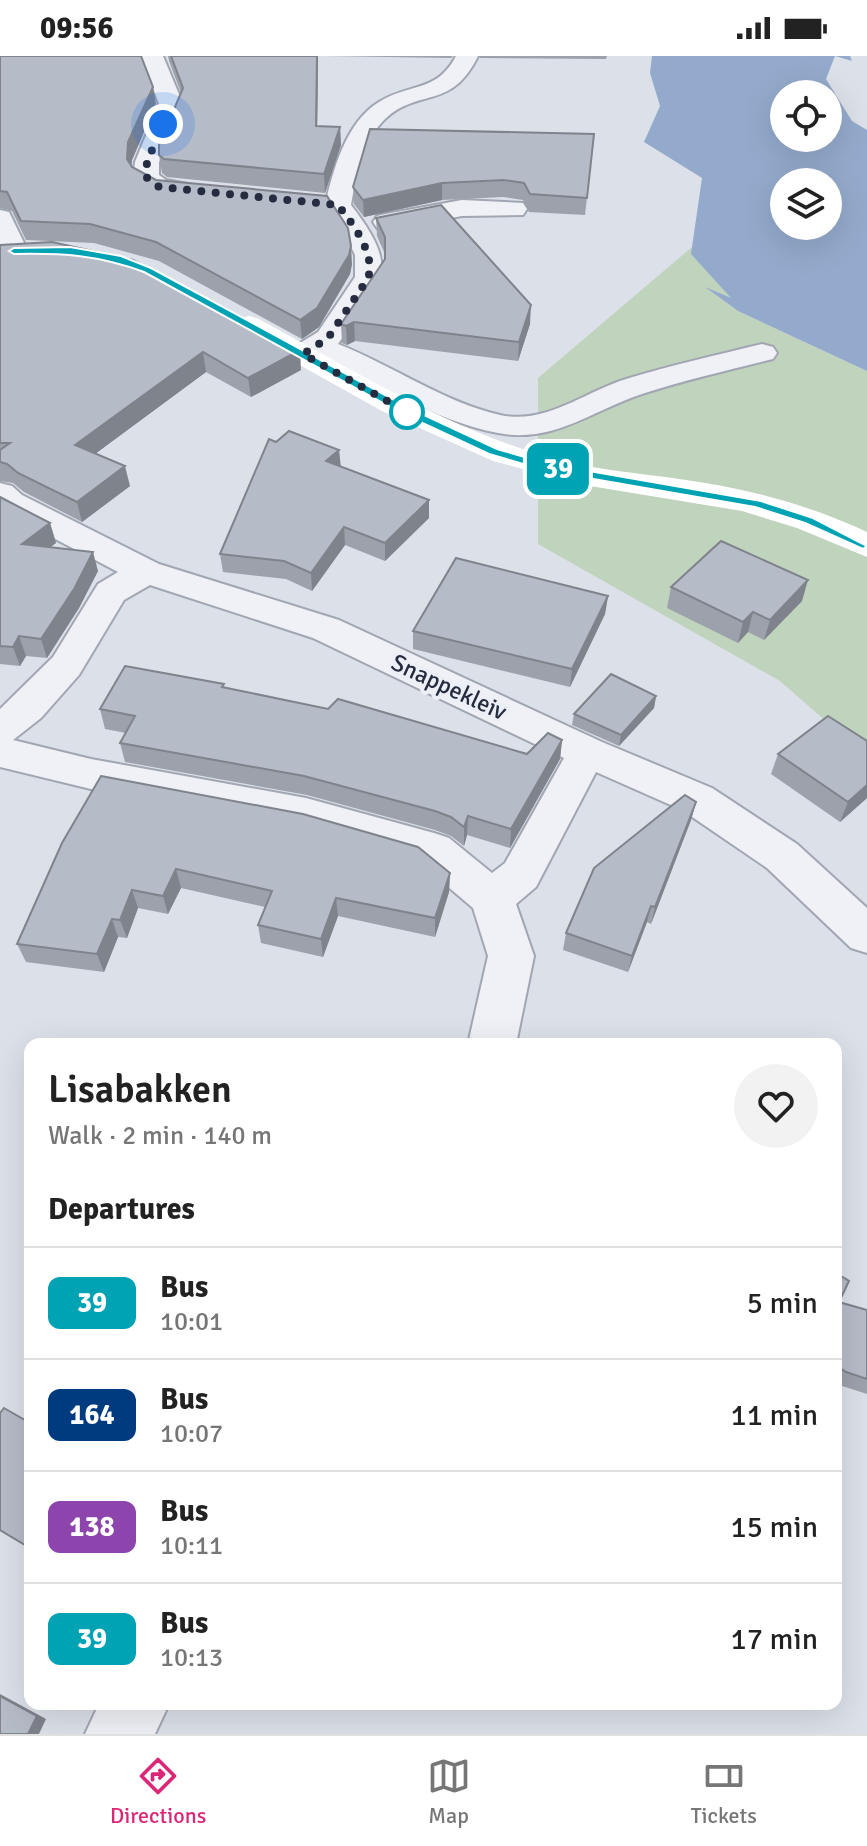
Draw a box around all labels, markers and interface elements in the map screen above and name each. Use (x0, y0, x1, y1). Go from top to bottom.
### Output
text: 09:56 (40, 10, 114, 47)
map controls (770, 80, 842, 240)
button: locate (770, 80, 842, 152)
your location (143, 104, 183, 144)
button: layers (770, 168, 842, 240)
unlabelled marker (390, 395, 424, 429)
line badge: 39 (522, 443, 594, 495)
text: 39 (543, 452, 573, 486)
street label: Snappekleiv (387, 647, 511, 727)
button: heart (734, 1064, 818, 1148)
text: Lisabakken (48, 1066, 232, 1113)
text: Walk · 2 min · 140 m (48, 1120, 272, 1152)
text: Departures (48, 1191, 195, 1228)
text: Bus (160, 1269, 208, 1306)
text: 5 min (747, 1285, 818, 1322)
text: 39 (77, 1286, 107, 1320)
text: 10:01 (160, 1306, 223, 1338)
text: Bus (160, 1381, 208, 1418)
text: 11 min (731, 1397, 818, 1434)
text: 164 (69, 1398, 115, 1432)
text: 10:07 (160, 1418, 223, 1450)
text: Bus (160, 1493, 208, 1530)
text: 15 min (731, 1509, 818, 1546)
text: 138 (69, 1510, 115, 1544)
text: 10:11 (160, 1530, 223, 1562)
text: Bus (160, 1605, 208, 1642)
text: 17 min (731, 1621, 818, 1658)
text: 39 (77, 1622, 107, 1656)
text: 10:13 (160, 1642, 223, 1674)
tab: Directions (110, 1754, 206, 1829)
tab: Map (427, 1754, 471, 1829)
tab: Tickets (691, 1754, 757, 1829)

